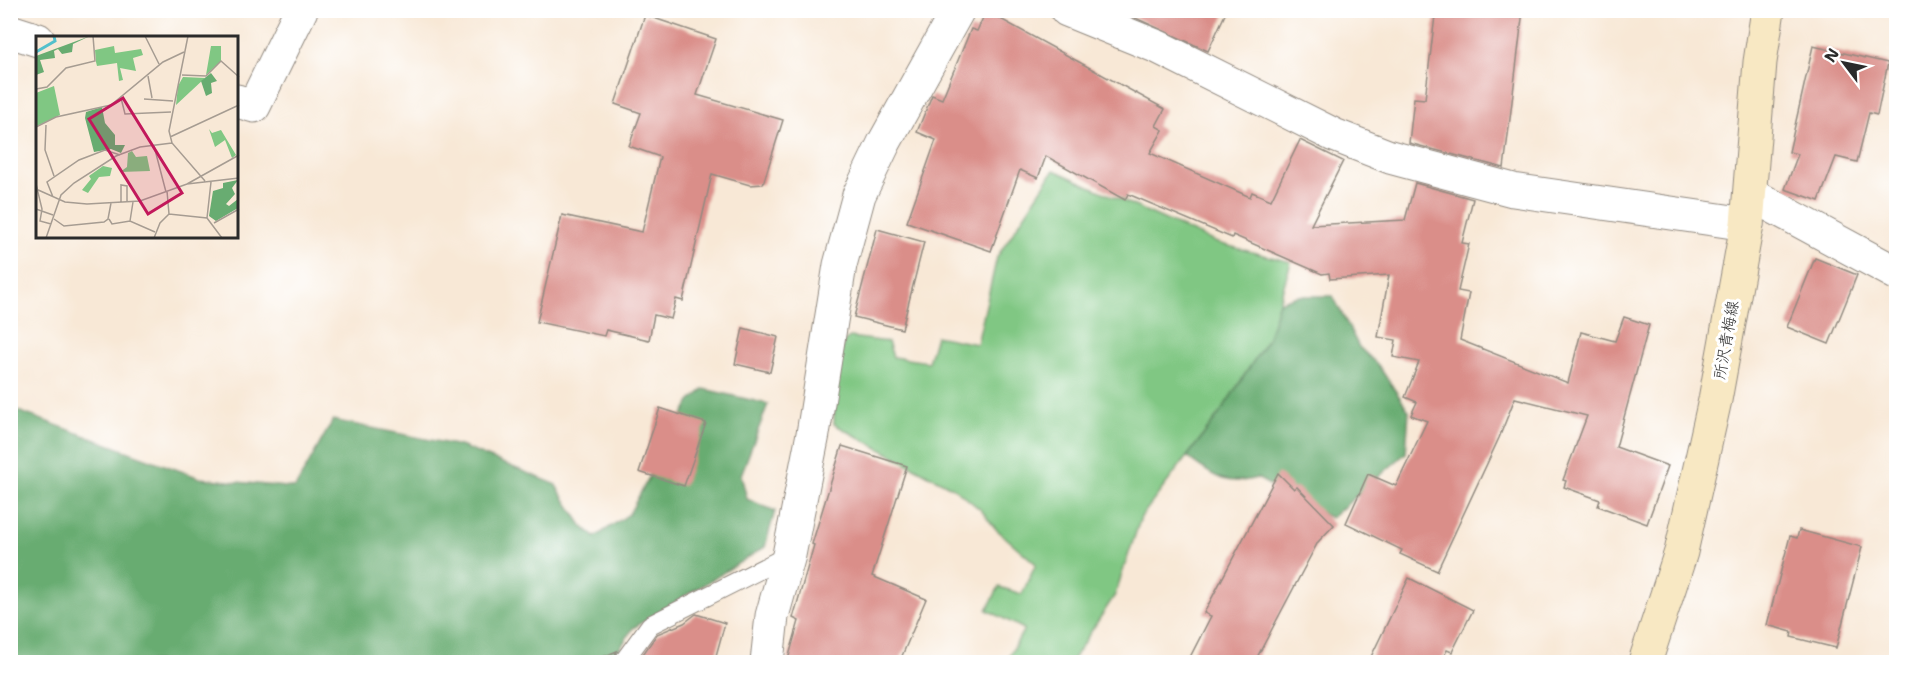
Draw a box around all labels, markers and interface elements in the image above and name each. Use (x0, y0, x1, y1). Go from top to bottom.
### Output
north arrow (1814, 33, 1874, 93)
inset map (36, 36, 238, 238)
text: N (1819, 44, 1844, 66)
street label: 所沢青梅線 (1709, 299, 1743, 381)

